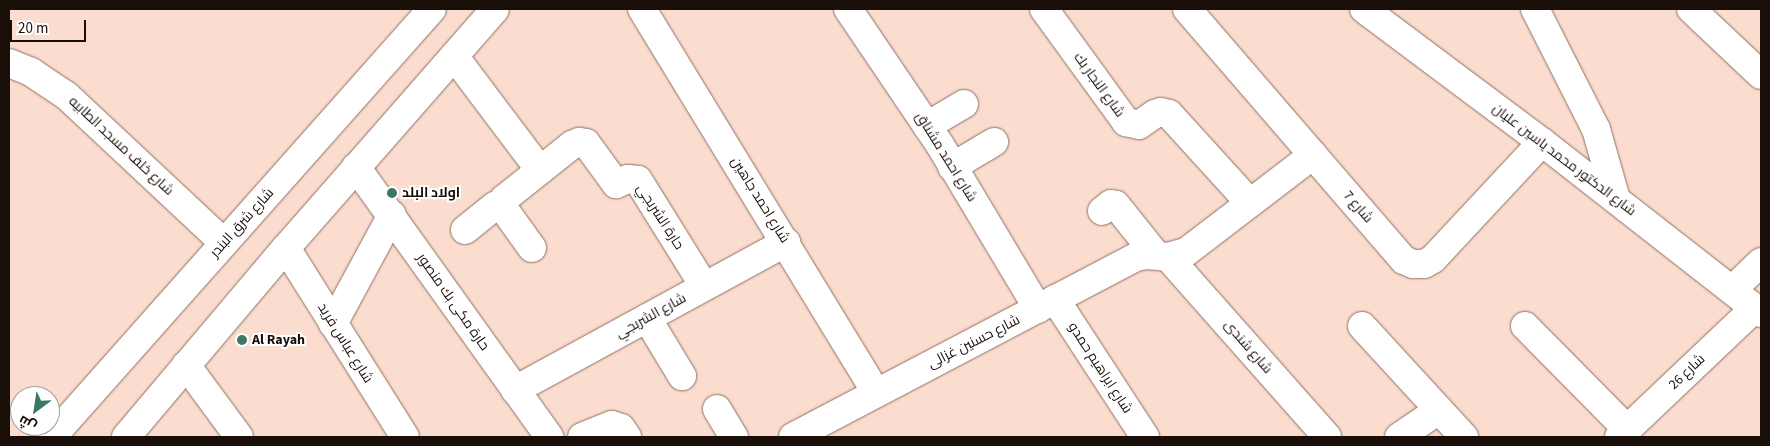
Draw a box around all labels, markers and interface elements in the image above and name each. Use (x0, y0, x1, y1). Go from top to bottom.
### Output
scale bar (12, 10, 89, 42)
text: 20 m (18, 18, 48, 39)
street label: شارع النجار بك (1070, 49, 1128, 121)
street label: شارع خلف مسجد الطابيه (65, 93, 177, 199)
street label: شارع الدكتور محمد ياسين عليان (1489, 100, 1639, 220)
street label: شارع احمد مشناق (912, 109, 980, 205)
street label: شارع احمد جاهين (727, 154, 793, 246)
street label: حارة الشربجي (633, 181, 687, 253)
street label: شارع شرق البندر (207, 185, 277, 261)
place label: اولاد البلد (402, 185, 460, 201)
marker: اولاد البلد (386, 187, 398, 199)
street label: شارع 7 (1340, 188, 1376, 226)
street label: حارة مكى بك منصور (413, 250, 493, 354)
street label: شارع الشربجي (613, 290, 689, 342)
street label: شارع عباس فريد (314, 300, 376, 386)
street label: شارع حسنين غزالى (925, 312, 1023, 372)
street label: شارع شندى (1220, 317, 1276, 377)
street label: شارع ابراهيم حمدو (1064, 319, 1136, 417)
place label: Al Rayah (252, 332, 305, 348)
marker: Al Rayah (236, 334, 248, 346)
street label: شارع 26 (1665, 351, 1709, 393)
north arrow (10, 386, 60, 436)
text: ش (15, 410, 41, 436)

